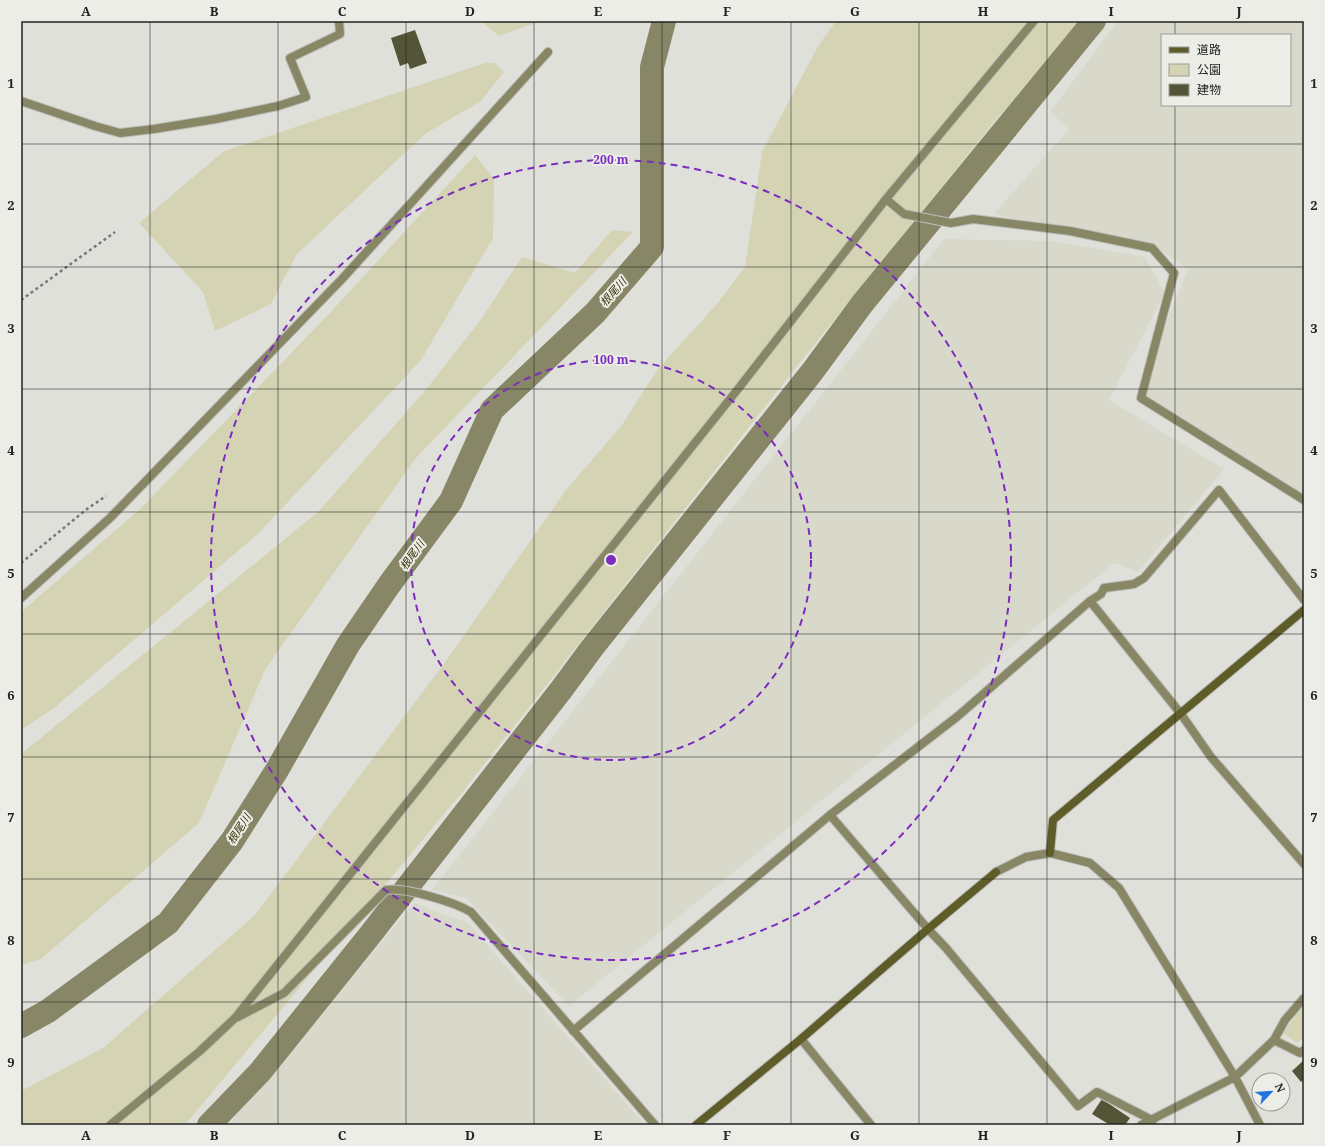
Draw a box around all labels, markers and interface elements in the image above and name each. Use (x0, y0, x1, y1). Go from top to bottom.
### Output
text: A (81, 2, 91, 20)
text: B (210, 2, 219, 20)
text: C (338, 2, 347, 20)
text: D (465, 2, 475, 20)
text: E (594, 2, 603, 20)
text: F (723, 2, 731, 20)
text: G (850, 2, 860, 20)
text: H (978, 2, 989, 20)
text: I (1108, 2, 1114, 20)
text: J (1235, 2, 1242, 20)
legend (1161, 34, 1291, 106)
text: 道路 (1197, 41, 1221, 58)
text: 公園 (1197, 61, 1221, 78)
text: 1 (7, 74, 15, 92)
text: 1 (1310, 74, 1318, 92)
text: 建物 (1197, 81, 1221, 98)
text: 200 m (593, 151, 629, 168)
text: 2 (7, 196, 15, 214)
text: 2 (1310, 196, 1318, 214)
water label: 根尾川 (596, 274, 630, 309)
text: 3 (7, 319, 15, 337)
text: 3 (1310, 319, 1318, 337)
text: 100 m (593, 351, 629, 368)
text: 4 (7, 441, 15, 459)
text: 4 (1310, 441, 1318, 459)
water label: 根尾川 (396, 536, 428, 573)
centre of rings (604, 553, 618, 567)
text: 5 (7, 564, 15, 582)
text: 5 (1310, 564, 1318, 582)
text: 6 (7, 686, 15, 704)
text: 6 (1310, 686, 1318, 704)
text: 7 (7, 808, 15, 826)
text: 7 (1310, 808, 1318, 826)
water label: 根尾川 (223, 810, 254, 847)
text: 8 (7, 931, 15, 949)
text: 8 (1310, 931, 1318, 949)
text: 9 (7, 1053, 15, 1071)
text: 9 (1310, 1053, 1318, 1071)
north arrow (1251, 1072, 1291, 1112)
text: N (1272, 1080, 1289, 1095)
text: A (81, 1126, 91, 1144)
text: B (210, 1126, 219, 1144)
text: C (338, 1126, 347, 1144)
text: D (465, 1126, 475, 1144)
text: E (594, 1126, 603, 1144)
text: F (723, 1126, 731, 1144)
text: G (850, 1126, 860, 1144)
text: H (978, 1126, 989, 1144)
text: I (1108, 1126, 1114, 1144)
text: J (1235, 1126, 1242, 1144)

